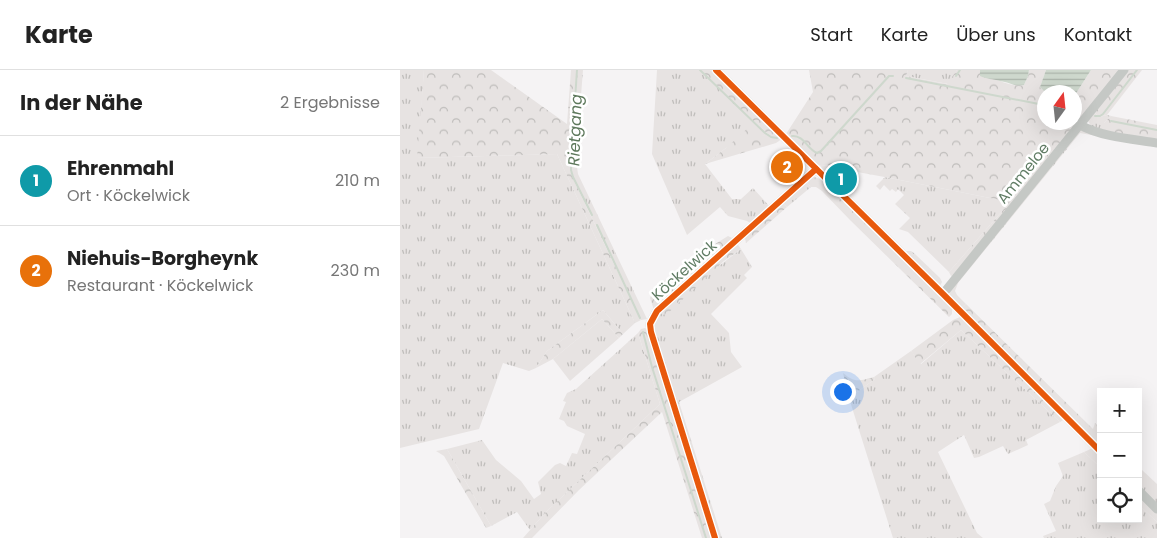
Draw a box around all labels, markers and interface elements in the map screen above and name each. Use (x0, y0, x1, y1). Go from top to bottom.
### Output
text: Karte (25, 18, 93, 51)
text: Start (810, 22, 853, 47)
text: Karte (881, 22, 928, 47)
text: Über uns (956, 22, 1036, 47)
text: Kontakt (1064, 22, 1132, 47)
north arrow (1037, 85, 1082, 130)
text: In der Nähe (20, 88, 143, 117)
text: 2 Ergebnisse (280, 91, 380, 114)
water label: Rietgang (562, 93, 588, 166)
street label: Ammeloe (992, 138, 1054, 208)
pin: 2 (771, 148, 803, 186)
text: Ehrenmahl (67, 155, 174, 182)
pin: 1 (825, 160, 857, 198)
text: 1 (33, 169, 39, 192)
text: 210 m (335, 169, 380, 192)
text: Ort · Köckelwick (67, 184, 190, 207)
street label: Köckelwick (647, 235, 721, 305)
text: Niehuis-Borgheynk (67, 245, 258, 272)
text: 2 (31, 259, 41, 282)
text: 230 m (331, 259, 380, 282)
text: Restaurant · Köckelwick (67, 274, 253, 297)
your location (830, 379, 856, 405)
map controls (1097, 388, 1142, 523)
button: + (1097, 388, 1142, 433)
button: − (1097, 433, 1142, 478)
button: locate (1097, 478, 1142, 523)

